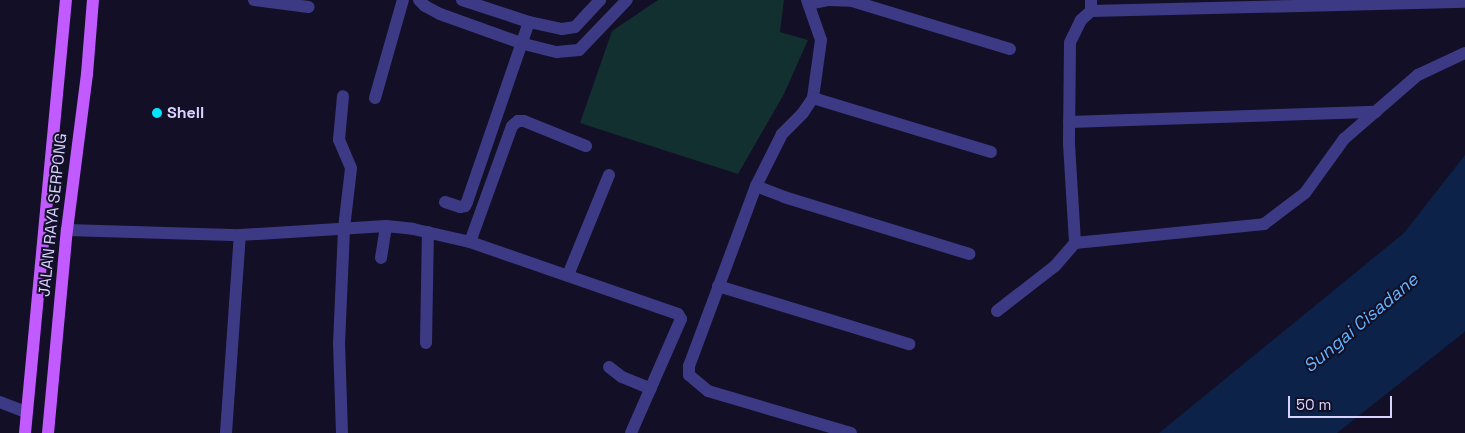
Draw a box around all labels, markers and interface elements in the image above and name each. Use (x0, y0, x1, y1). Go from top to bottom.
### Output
place label: Shell (167, 103, 204, 123)
marker: Shell (151, 107, 163, 119)
street label: JALAN RAYA SERPONG (35, 132, 71, 298)
water label: Sungai Cisadane (1299, 269, 1423, 377)
scale bar (1290, 386, 1394, 418)
text: 50 m (1296, 395, 1331, 414)

